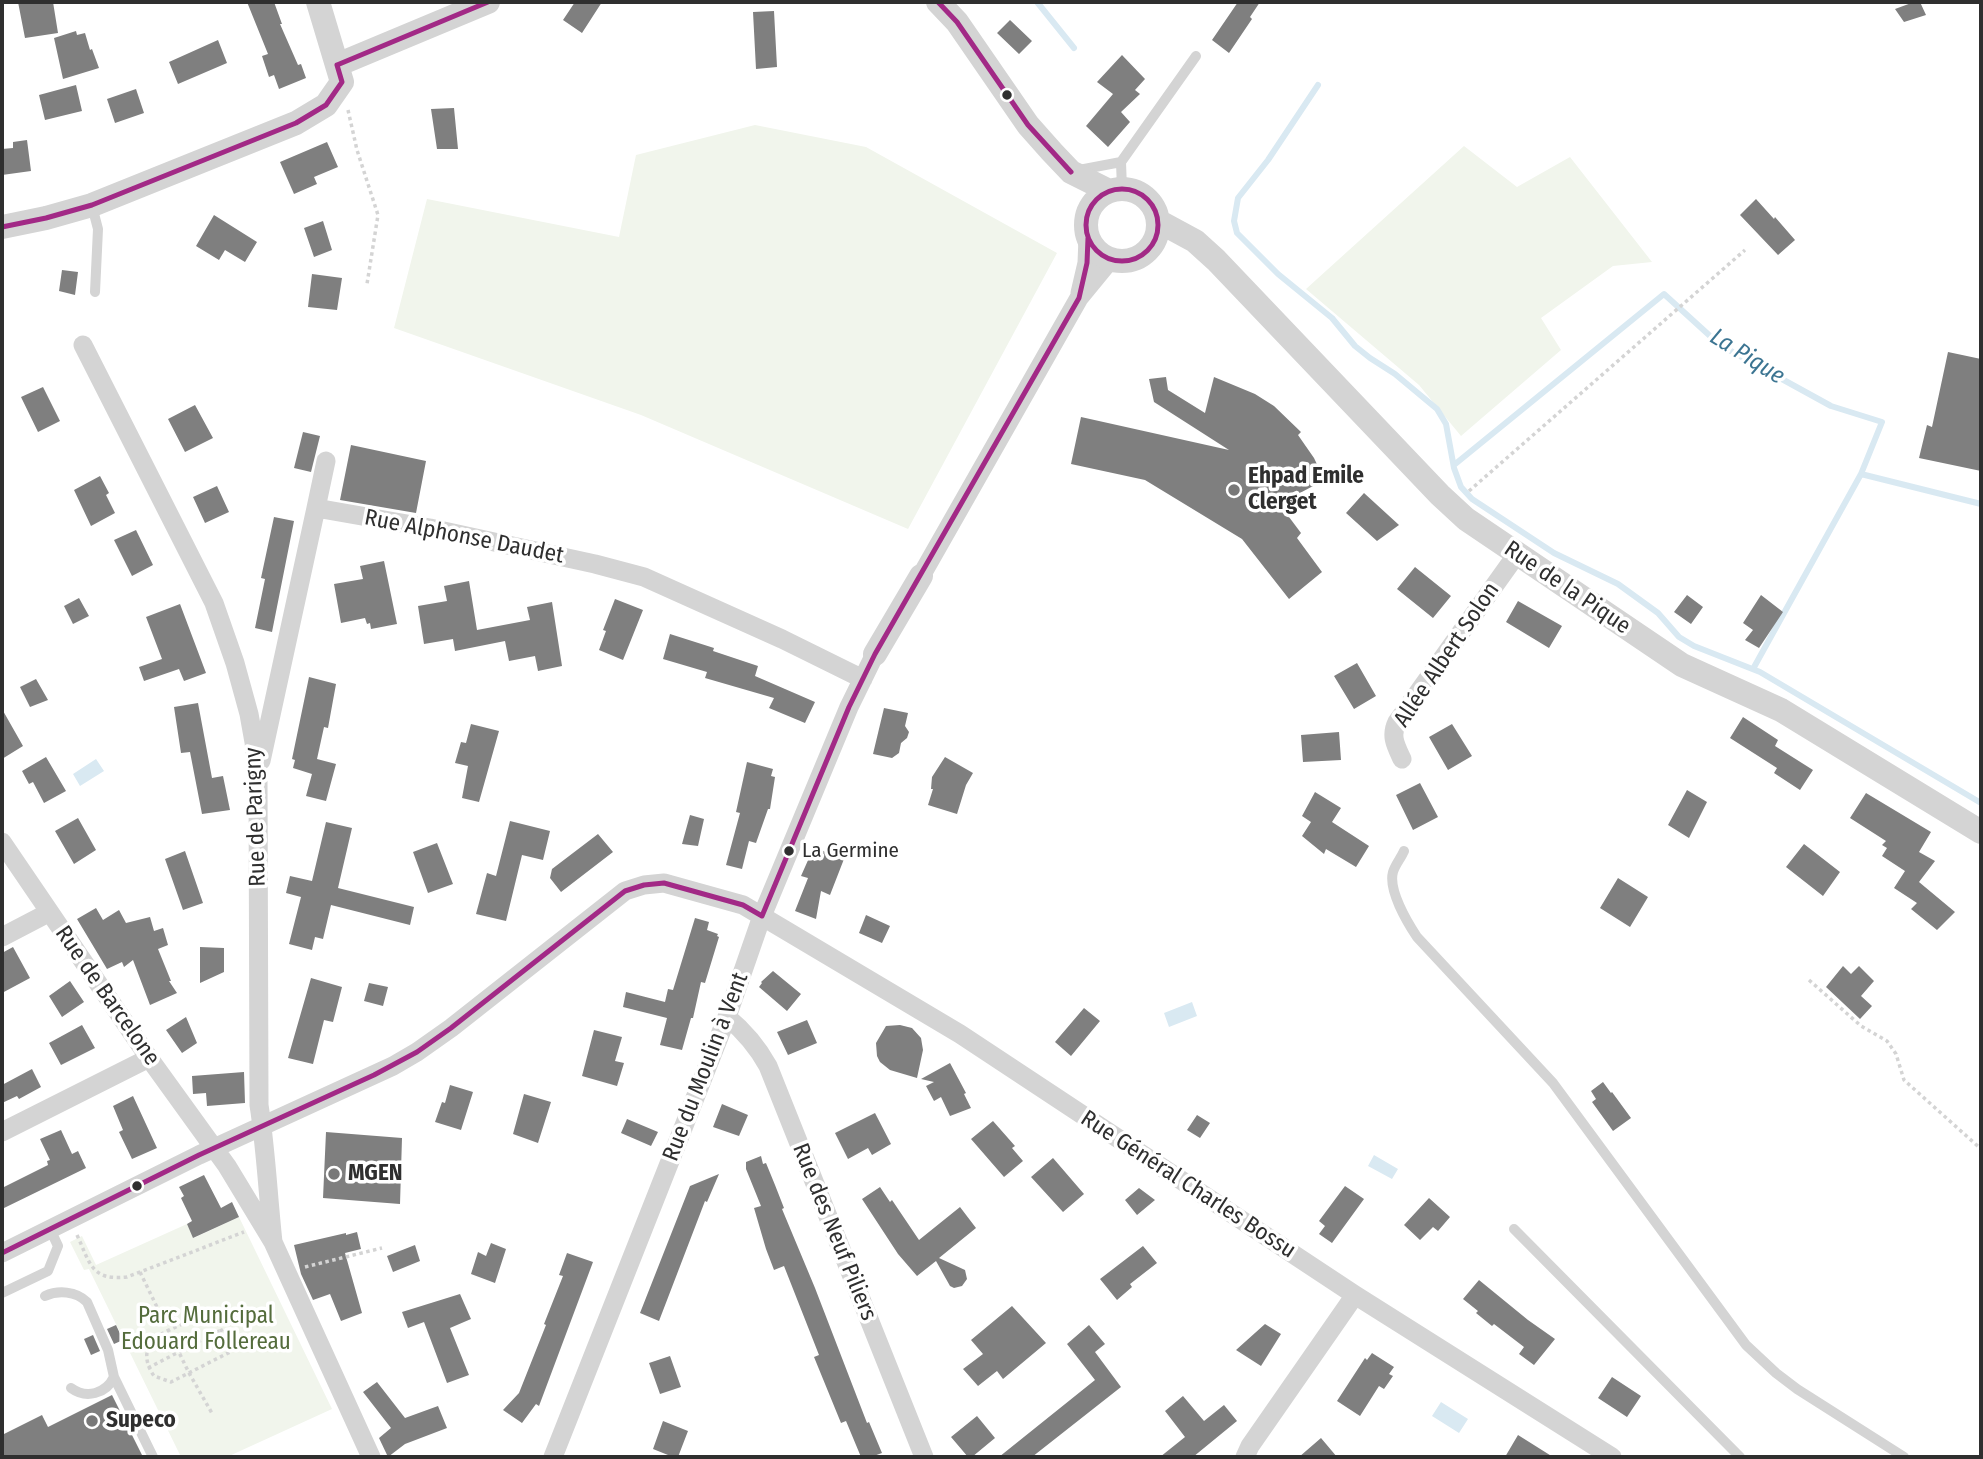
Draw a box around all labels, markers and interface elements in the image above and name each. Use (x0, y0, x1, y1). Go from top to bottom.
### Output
unlabelled marker (1000, 88, 1014, 102)
water label: La Pique (1704, 323, 1790, 391)
place label: Ehpad Emile Clerget (1248, 463, 1364, 517)
marker: Ehpad Emile Clerget (1226, 482, 1242, 498)
street label: Rue Alphonse Daudet (362, 504, 566, 570)
street label: Rue de la Pique (1499, 536, 1635, 640)
street label: Allée Albert Solon (1388, 577, 1506, 733)
street label: Rue de Parigny (240, 747, 272, 887)
place label: La Germine (802, 838, 899, 864)
marker: La Germine (782, 844, 796, 858)
street label: Rue de Barcelone (49, 921, 165, 1071)
street label: Rue du Moulin à Vent (657, 969, 755, 1165)
street label: Rue Général Charles Bossu (1075, 1105, 1301, 1265)
street label: Rue des Neuf Piliers (786, 1139, 882, 1325)
place label: MGEN (348, 1160, 403, 1188)
marker: MGEN (326, 1166, 342, 1182)
unlabelled marker (130, 1179, 144, 1193)
park label: Parc Municipal Edouard Follereau (121, 1303, 291, 1357)
place label: Supeco (106, 1407, 176, 1435)
marker: Supeco (84, 1413, 100, 1429)

